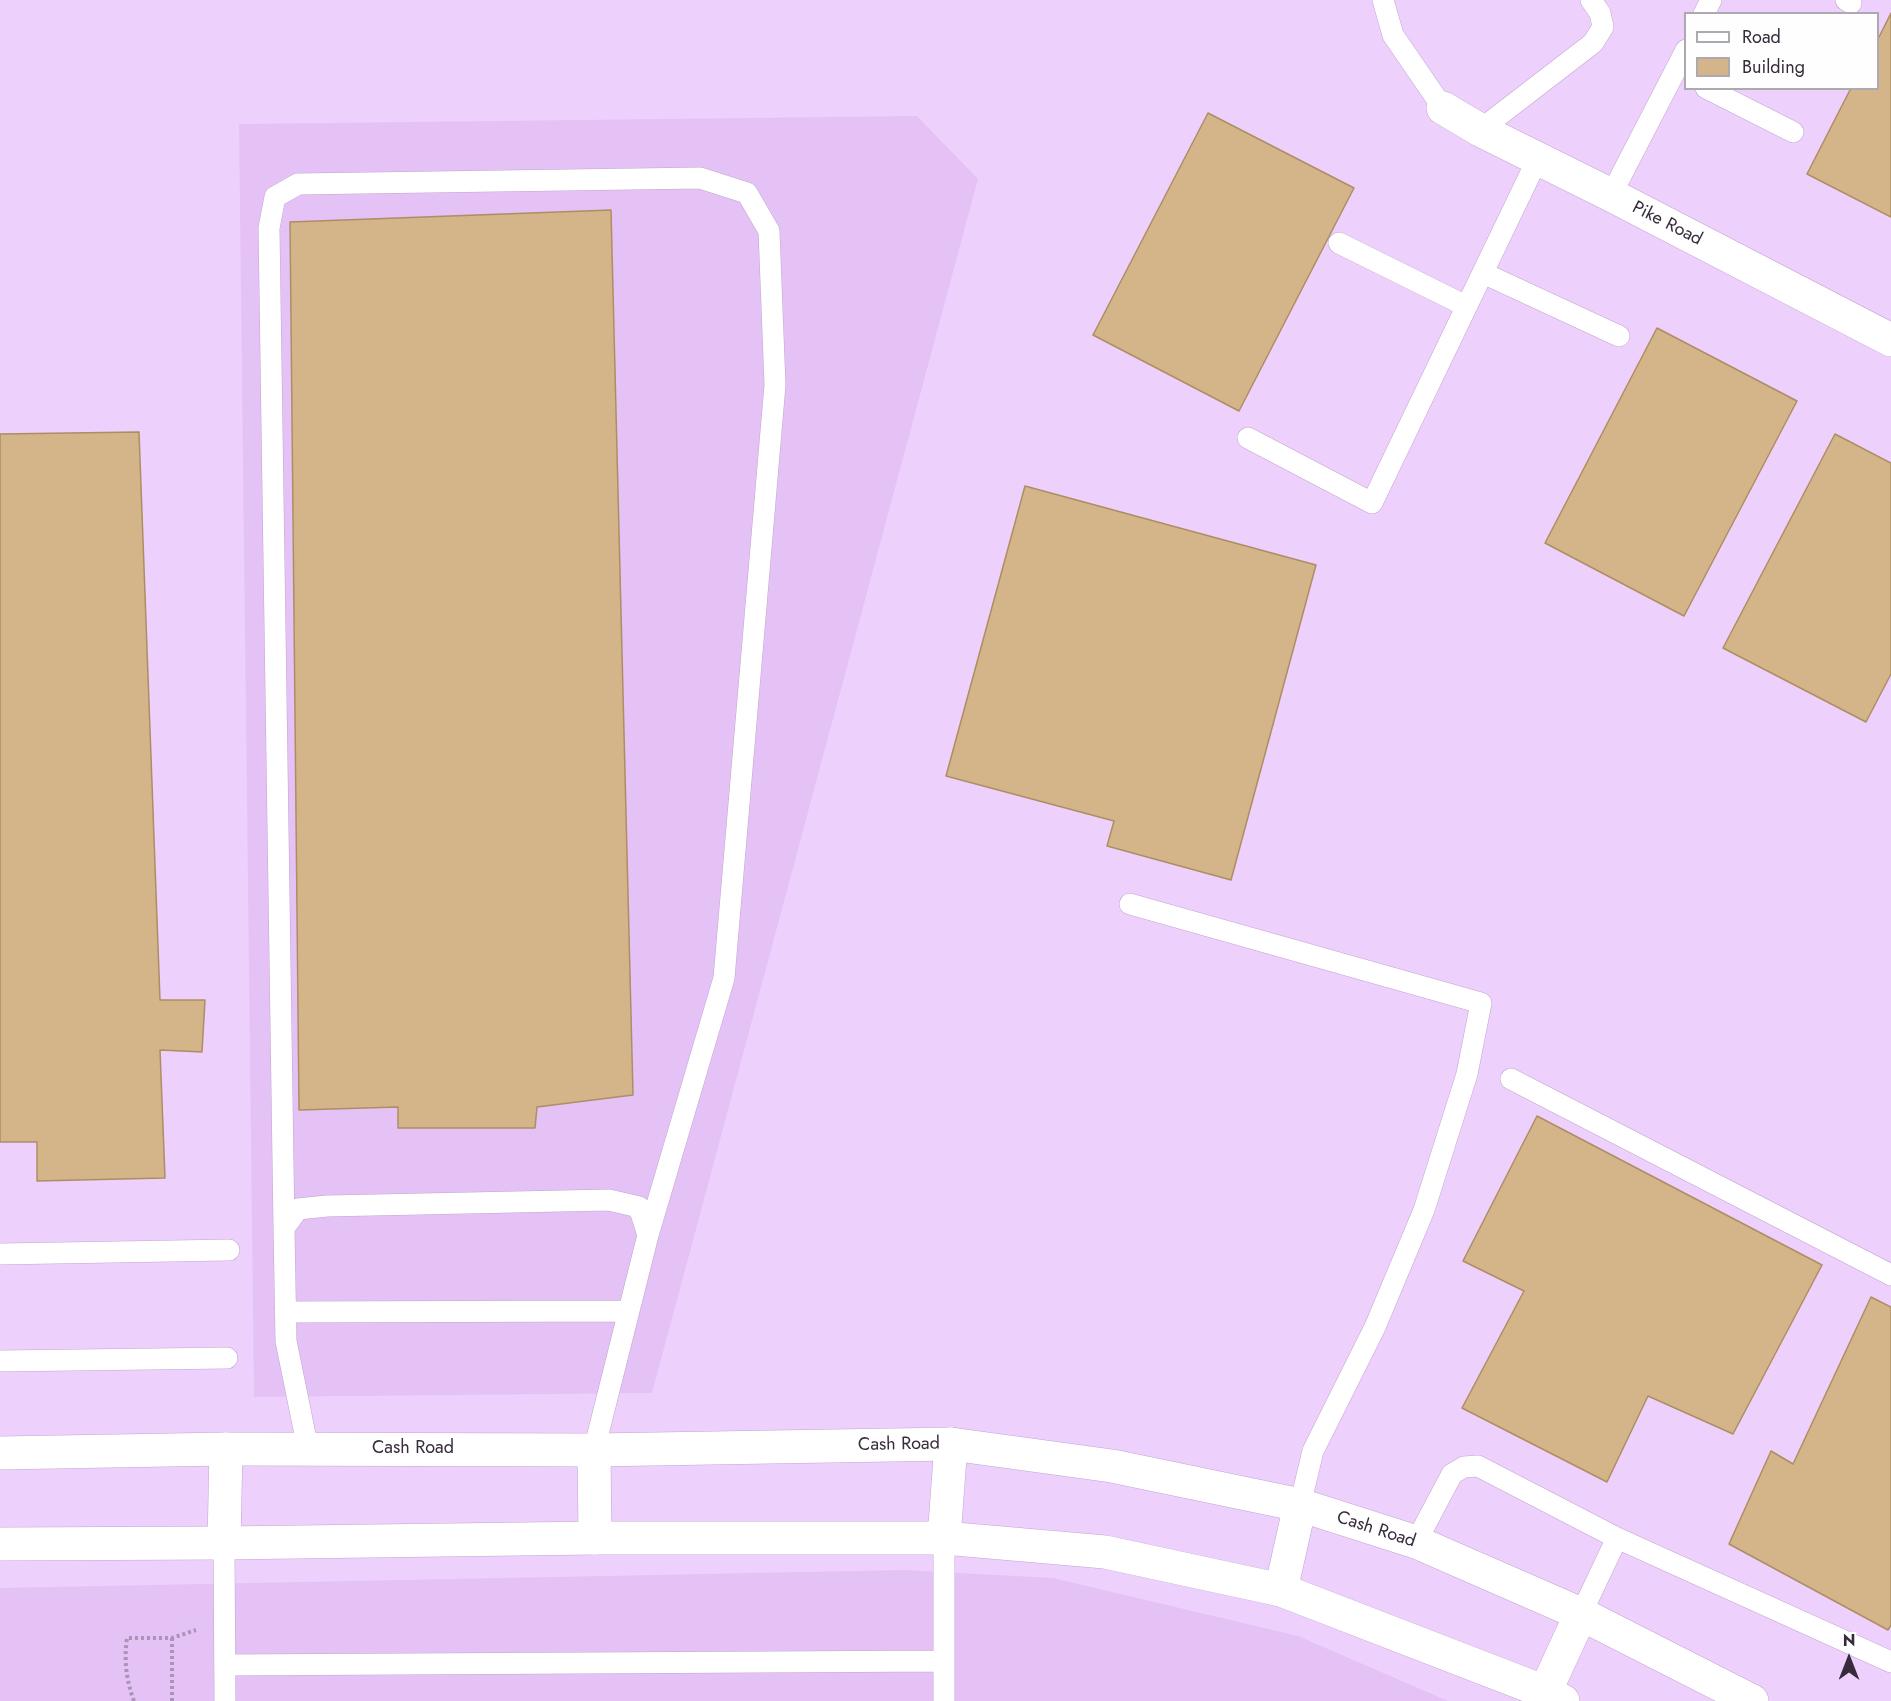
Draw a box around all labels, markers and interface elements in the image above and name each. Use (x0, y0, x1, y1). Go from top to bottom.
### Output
legend (1684, 12, 1879, 90)
text: Road (1742, 24, 1781, 50)
text: Building (1742, 54, 1805, 80)
street label: Pike Road (1628, 197, 1706, 251)
street label: Cash Road (858, 1433, 940, 1457)
street label: Cash Road (372, 1438, 454, 1460)
street label: Cash Road (1334, 1507, 1418, 1553)
north arrow (1819, 1629, 1879, 1689)
text: N (1843, 1629, 1855, 1652)

